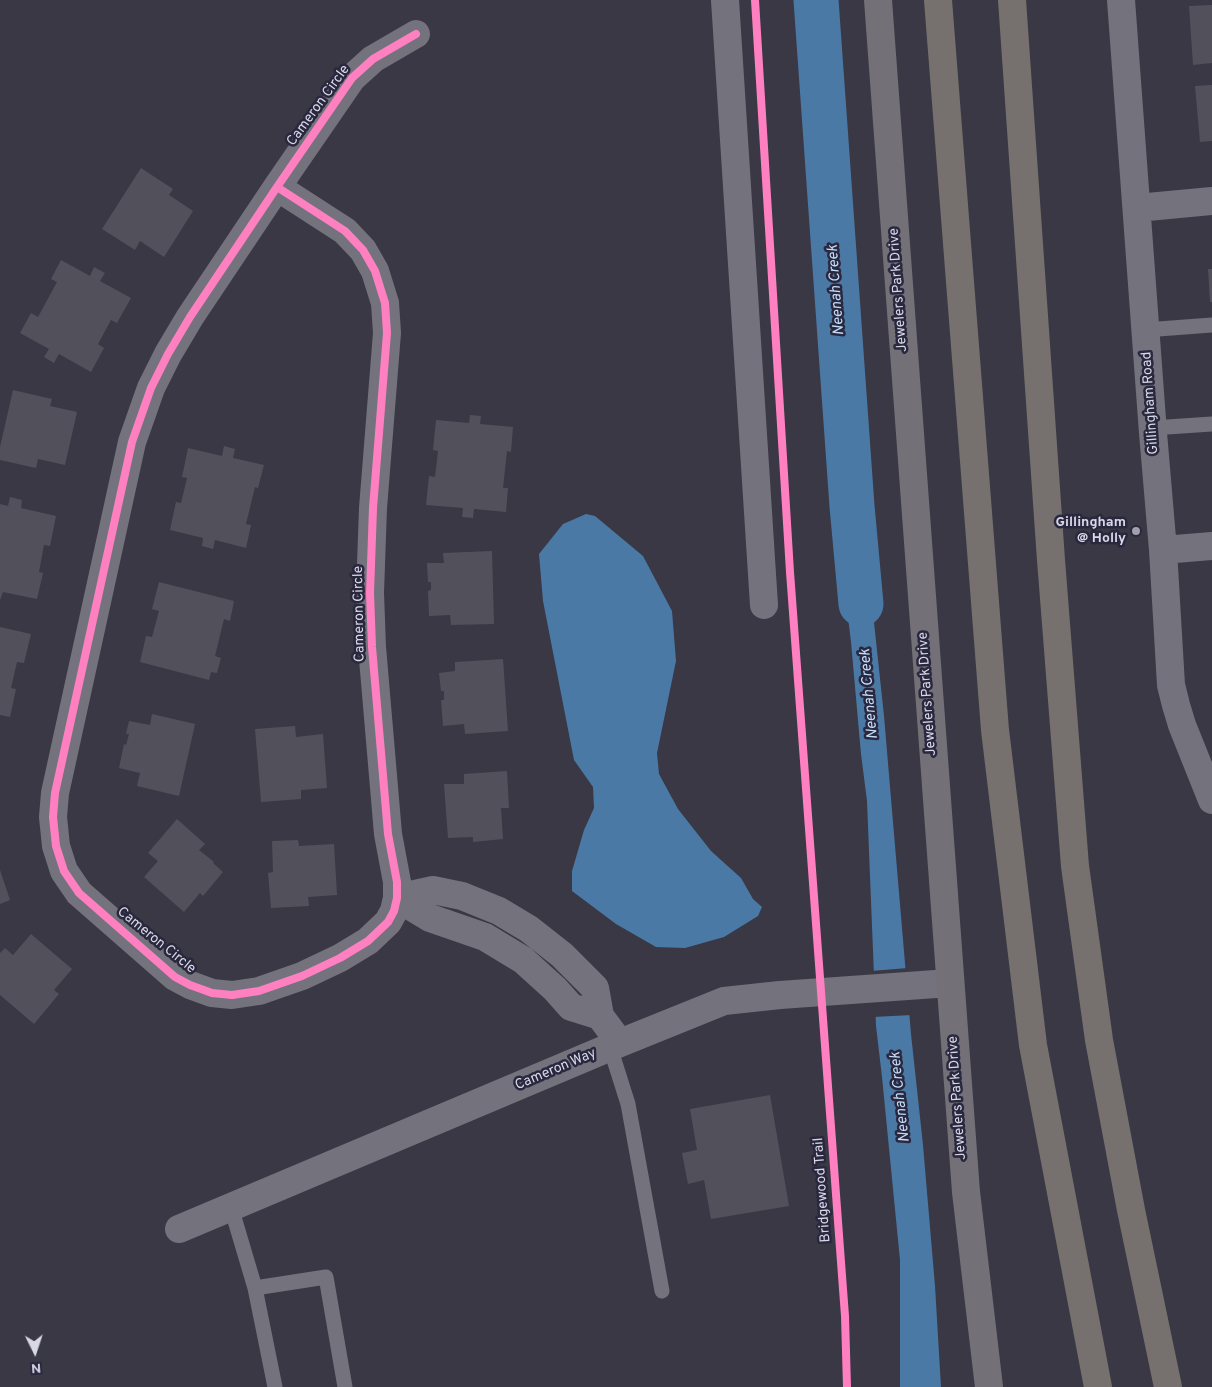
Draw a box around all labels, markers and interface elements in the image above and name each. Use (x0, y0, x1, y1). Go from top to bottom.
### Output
street label: Cameron Circle (284, 62, 354, 150)
street label: Jewelers Park Drive (886, 227, 912, 353)
water label: Neenah Creek (825, 244, 849, 336)
street label: Gillingham Road (1139, 351, 1163, 455)
place label: Gillingham @ Holly (1056, 515, 1126, 548)
marker: Gillingham @ Holly (1130, 525, 1142, 537)
street label: Cameron Circle (351, 566, 369, 662)
street label: Jewelers Park Drive (915, 631, 941, 757)
water label: Neenah Creek (857, 648, 883, 740)
street label: Cameron Circle (113, 904, 199, 978)
street label: Jewelers Park Drive (945, 1035, 971, 1161)
street label: Cameron Way (513, 1045, 599, 1095)
water label: Neenah Creek (887, 1051, 915, 1143)
street label: Bridgewood Trail (811, 1137, 835, 1243)
north arrow (10, 1327, 60, 1377)
text: N (30, 1359, 42, 1376)

